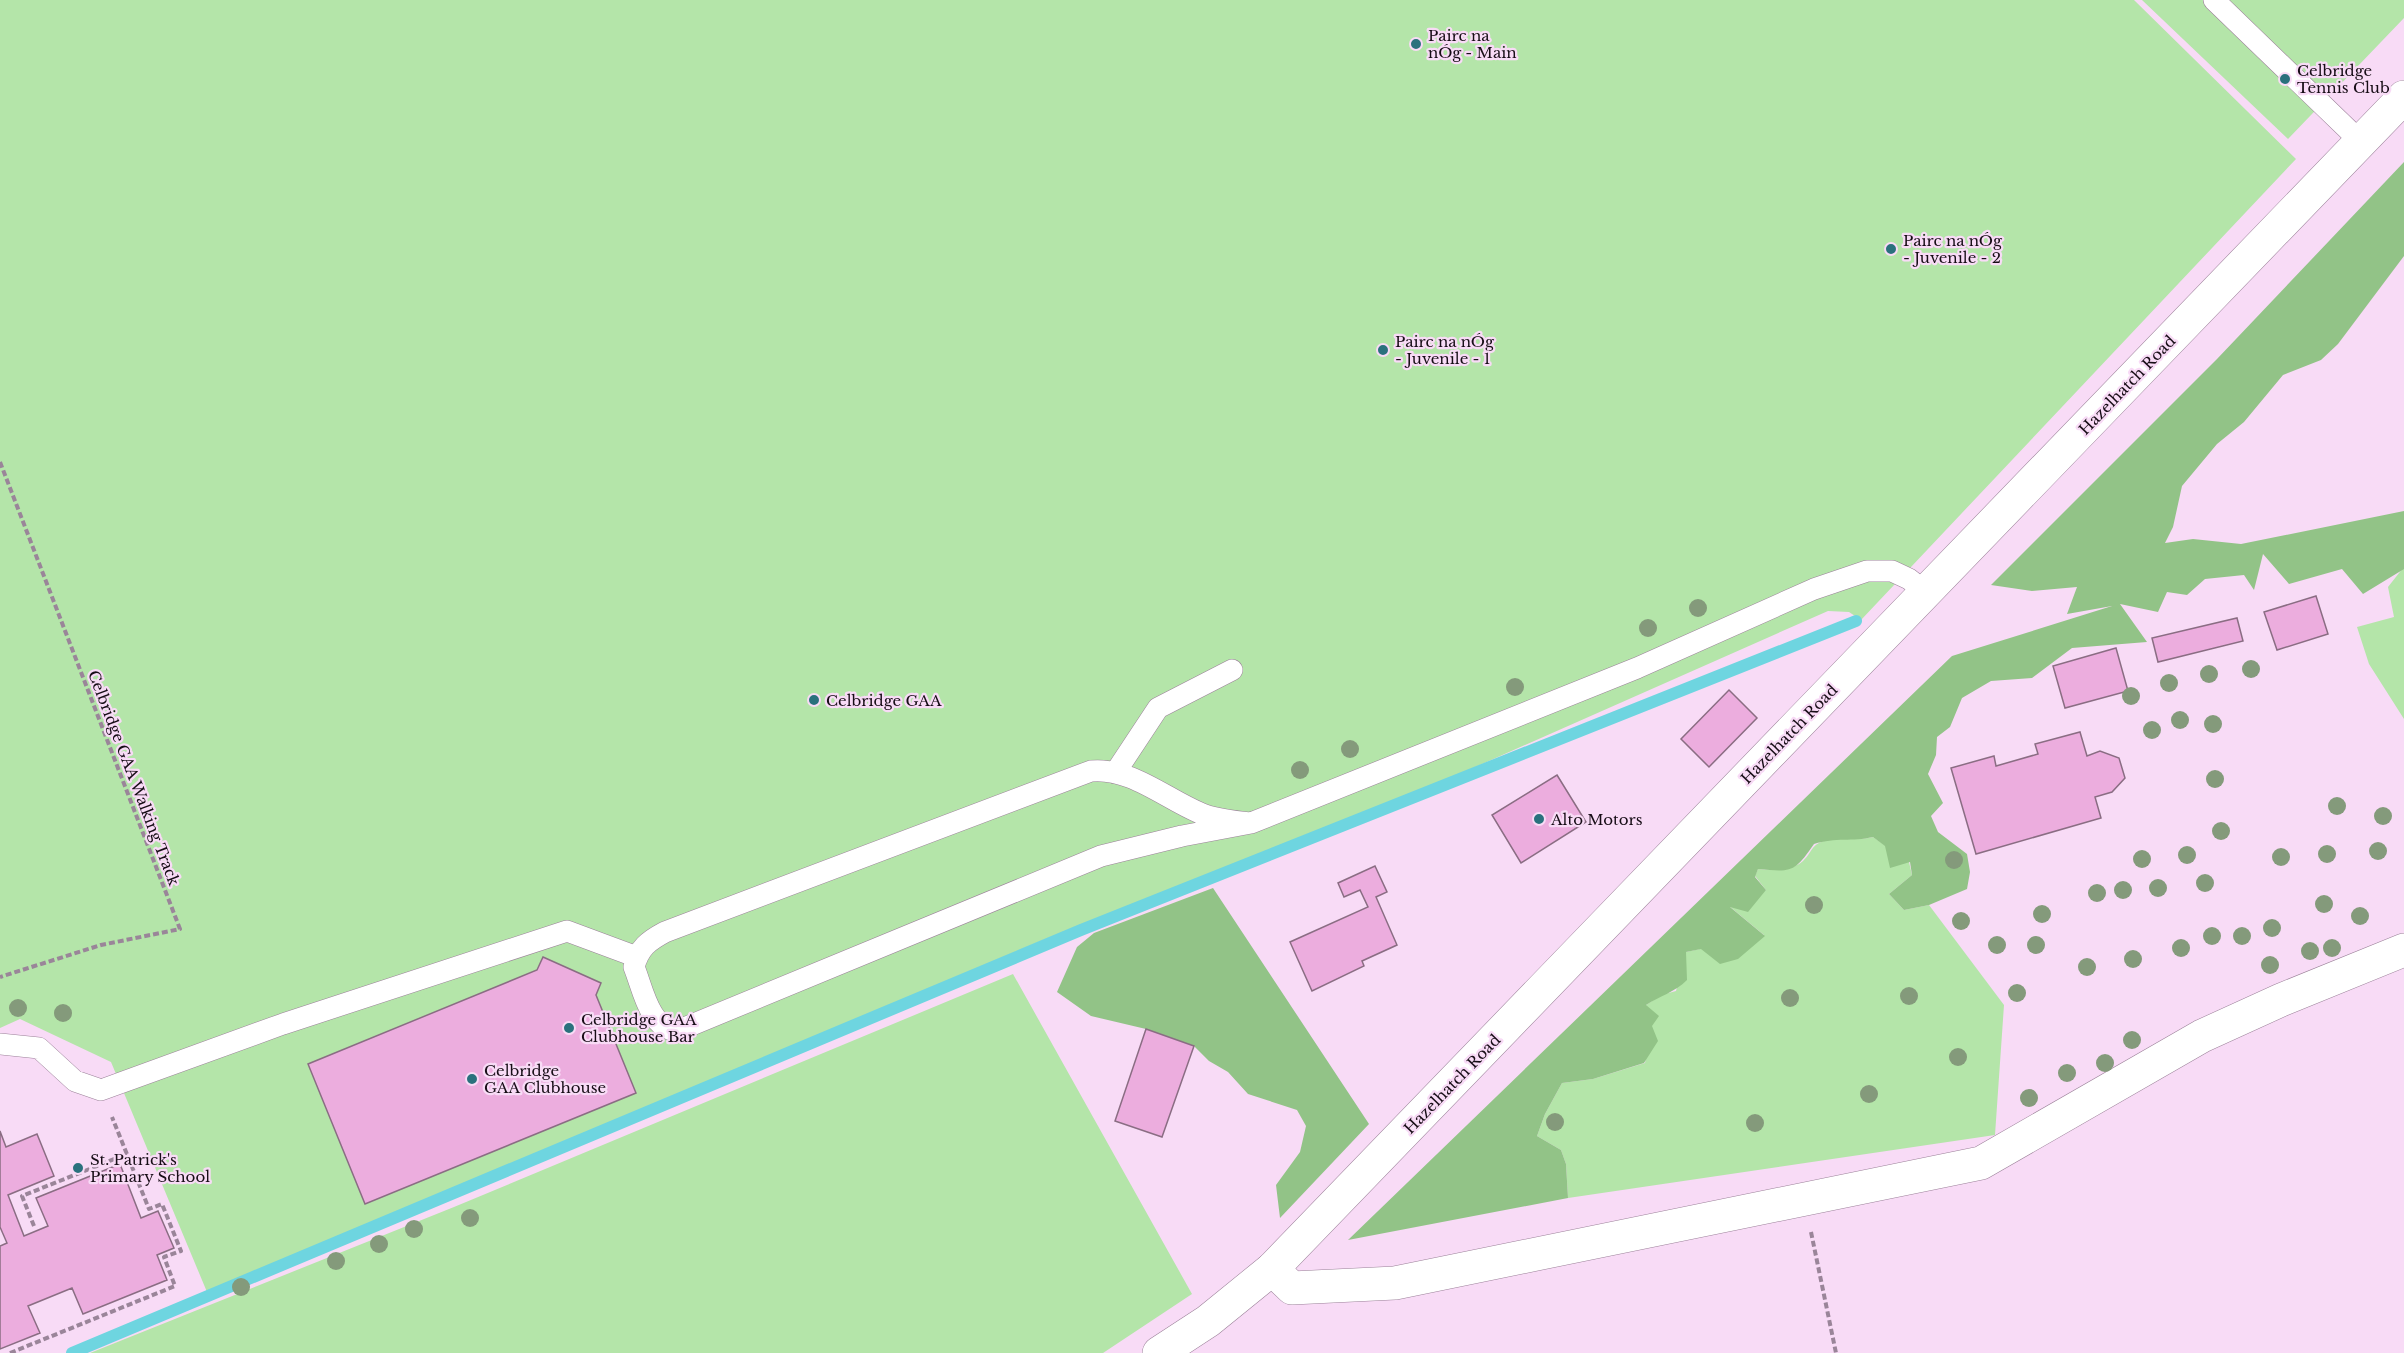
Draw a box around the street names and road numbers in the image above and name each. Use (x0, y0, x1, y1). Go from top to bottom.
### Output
street label: Hazelhatch Road (2075, 331, 2179, 439)
street label: Celbridge GAA Walking Track (84, 668, 184, 889)
street label: Hazelhatch Road (1737, 680, 1841, 788)
street label: Hazelhatch Road (1400, 1030, 1504, 1138)

